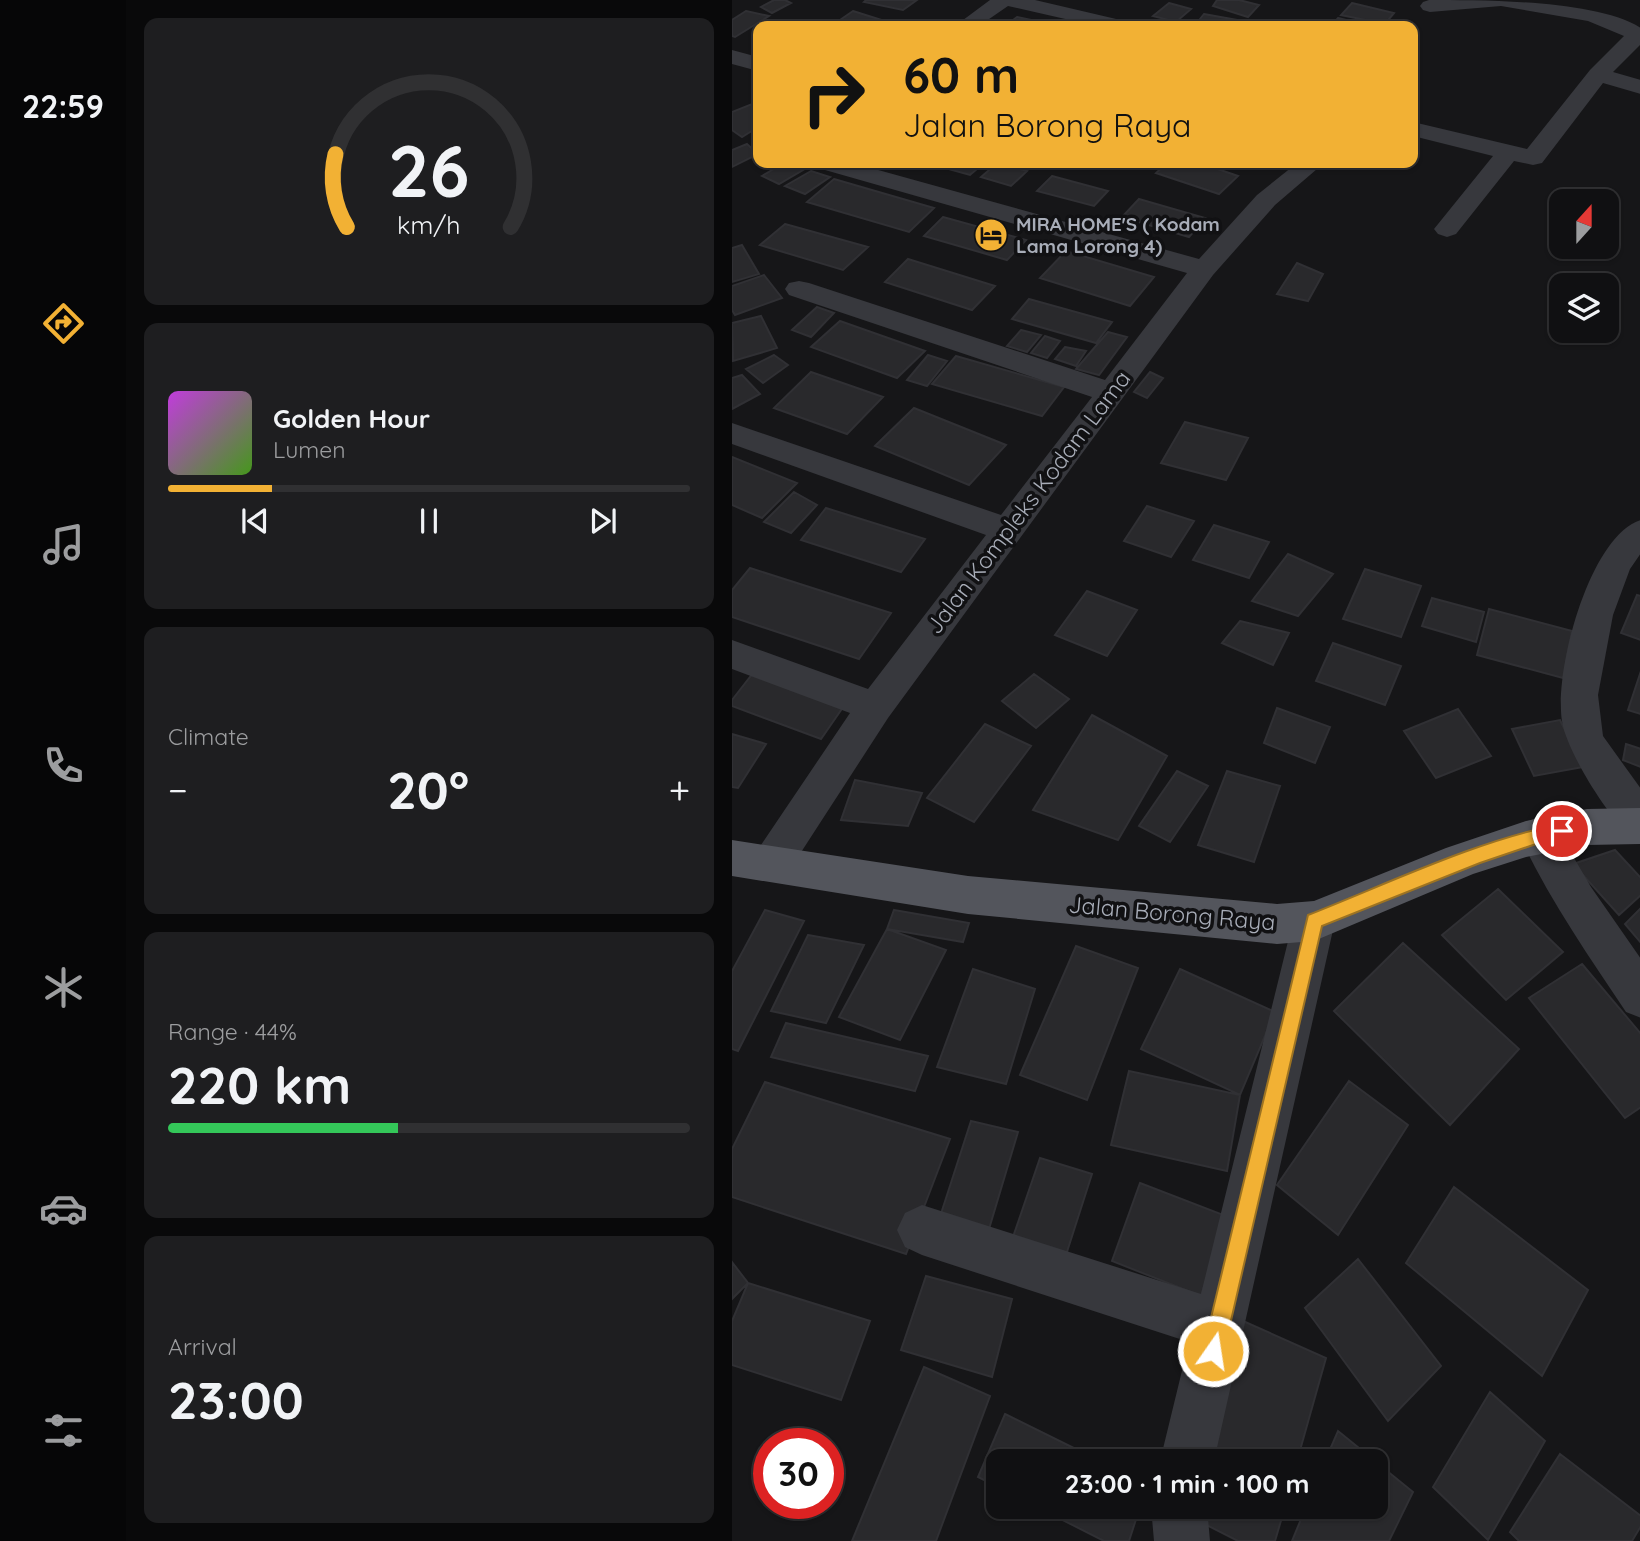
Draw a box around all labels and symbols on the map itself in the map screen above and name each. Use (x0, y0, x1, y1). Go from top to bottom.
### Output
north arrow (1549, 189, 1619, 259)
place label: MIRA HOME'S ( Kodam Lama Lorong 4) (1016, 212, 1220, 258)
hotel icon: MIRA HOME'S ( Kodam Lama Lorong 4) (972, 216, 1010, 254)
street label: Jalan Kompleks Kodam Lama (919, 365, 1137, 639)
pin (1532, 801, 1592, 861)
street label: Jalan Borong Raya (1067, 890, 1277, 936)
position arrow (1176, 1314, 1250, 1388)
speed limit sign: 30 (753, 1428, 844, 1519)

